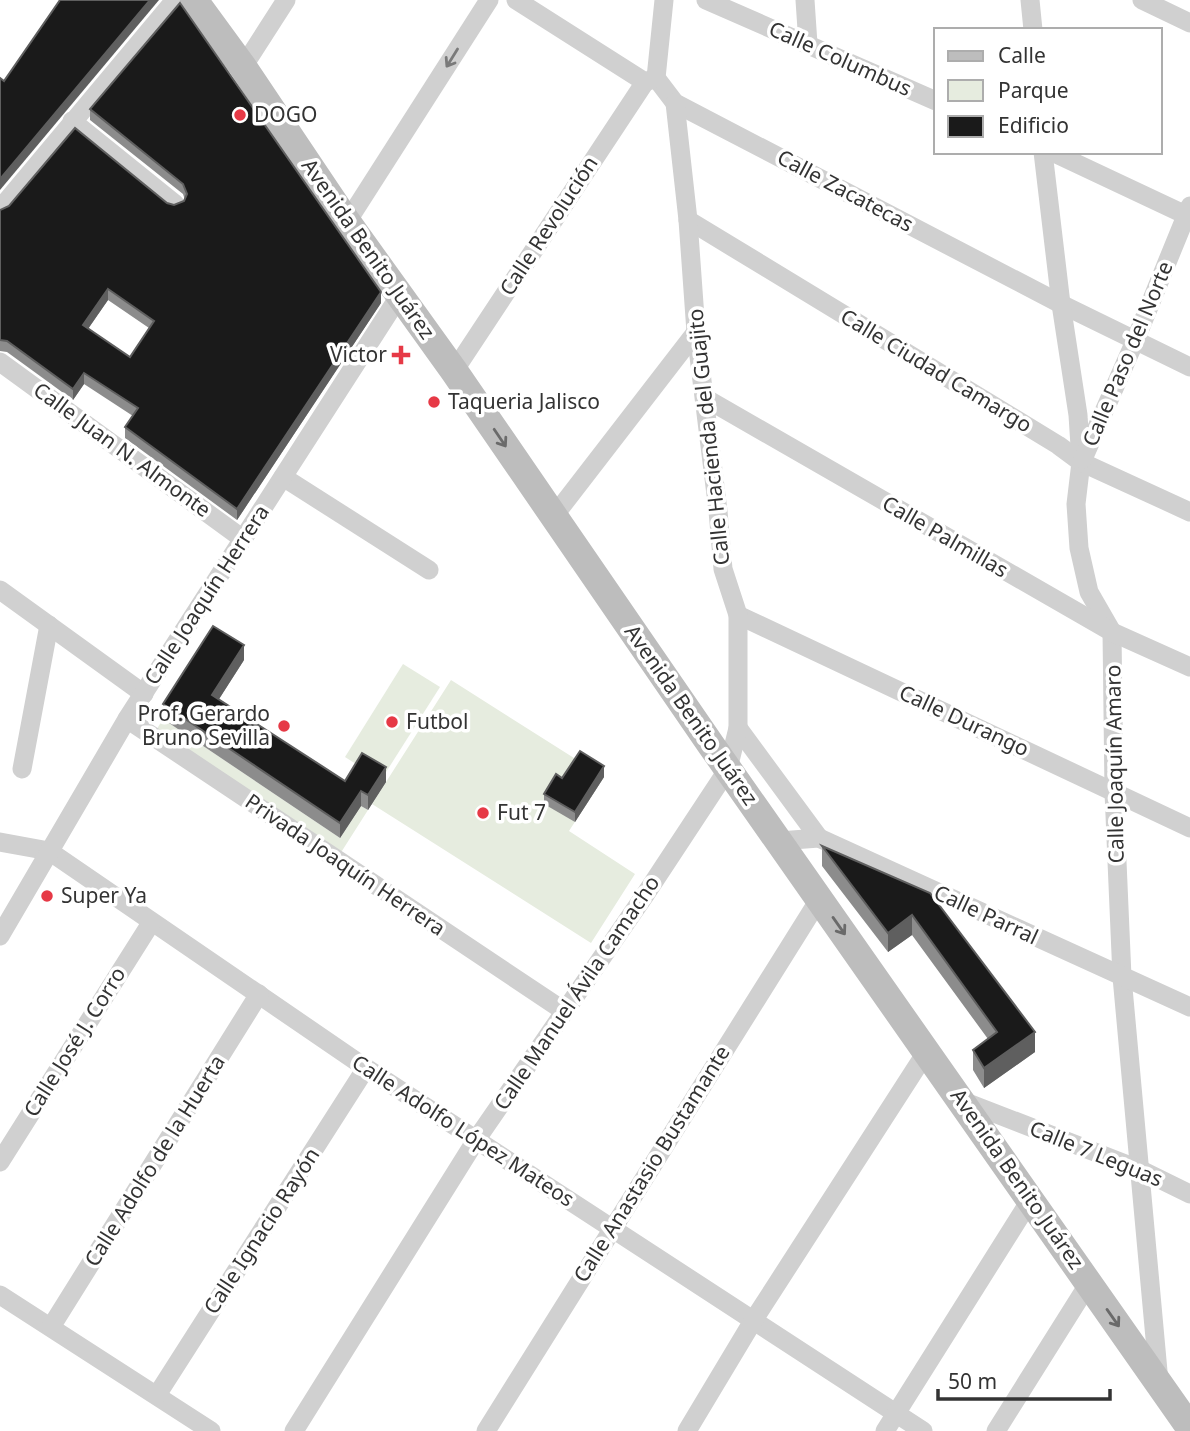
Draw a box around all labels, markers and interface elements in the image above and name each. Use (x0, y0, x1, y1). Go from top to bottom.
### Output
street label: Calle Columbus (765, 14, 916, 102)
legend (934, 28, 1162, 154)
text: Calle (998, 41, 1046, 69)
one-way arrow (445, 47, 459, 67)
text: Parque (998, 76, 1068, 104)
place label: DOGO (254, 100, 317, 128)
marker: DOGO (232, 107, 248, 123)
text: Edificio (998, 111, 1069, 139)
street label: Calle Zacatecas (773, 142, 918, 238)
street label: Calle Revolución (493, 150, 604, 300)
street label: Avenida Benito Juárez (296, 153, 442, 344)
street label: Calle Paso del Norte (1075, 257, 1179, 450)
street label: Calle Ciudad Camargo (836, 302, 1037, 438)
street label: Calle Hacienda del Guajito (681, 307, 735, 567)
place label: Victor (330, 340, 387, 368)
marker: Victor (393, 347, 409, 363)
street label: Calle Juan N. Almonte (28, 375, 217, 523)
place label: Taqueria Jalisco (448, 387, 600, 415)
marker: Taqueria Jalisco (426, 394, 442, 410)
one-way arrow (493, 428, 507, 447)
street label: Calle Palmillas (878, 489, 1013, 583)
street label: Calle Joaquín Herrera (137, 499, 275, 690)
street label: Avenida Benito Juárez (619, 619, 765, 810)
street label: Calle Joaquín Amaro (1098, 664, 1130, 864)
street label: Calle Durango (895, 678, 1034, 762)
place label: Prof. Gerardo Bruno Sevilla (137, 699, 270, 751)
place label: Futbol (406, 707, 469, 735)
marker: Futbol (384, 714, 400, 730)
marker: Prof. Gerardo Bruno Sevilla (276, 718, 292, 734)
street label: Privada Joaquín Herrera (240, 787, 451, 942)
place label: Fut 7 (497, 798, 546, 826)
marker: Fut 7 (475, 805, 491, 821)
street label: Calle Manuel Ávila Camacho (487, 870, 665, 1115)
street label: Calle Parral (930, 878, 1043, 950)
place label: Super Ya (61, 881, 147, 909)
marker: Super Ya (39, 888, 55, 904)
one-way arrow (832, 916, 847, 935)
street label: Calle José J. Corro (17, 961, 131, 1122)
street label: Calle Anastasio Bustamante (567, 1040, 736, 1287)
street label: Calle Adolfo López Mateos (347, 1048, 580, 1213)
street label: Calle Adolfo de la Huerta (78, 1049, 231, 1271)
street label: Avenida Benito Juárez (945, 1083, 1091, 1274)
street label: Calle 7 Leguas (1026, 1114, 1167, 1193)
street label: Calle Ignacio Rayón (197, 1142, 325, 1319)
one-way arrow (1106, 1308, 1120, 1327)
scale bar (938, 1358, 1110, 1402)
text: 50 m (948, 1367, 997, 1395)

